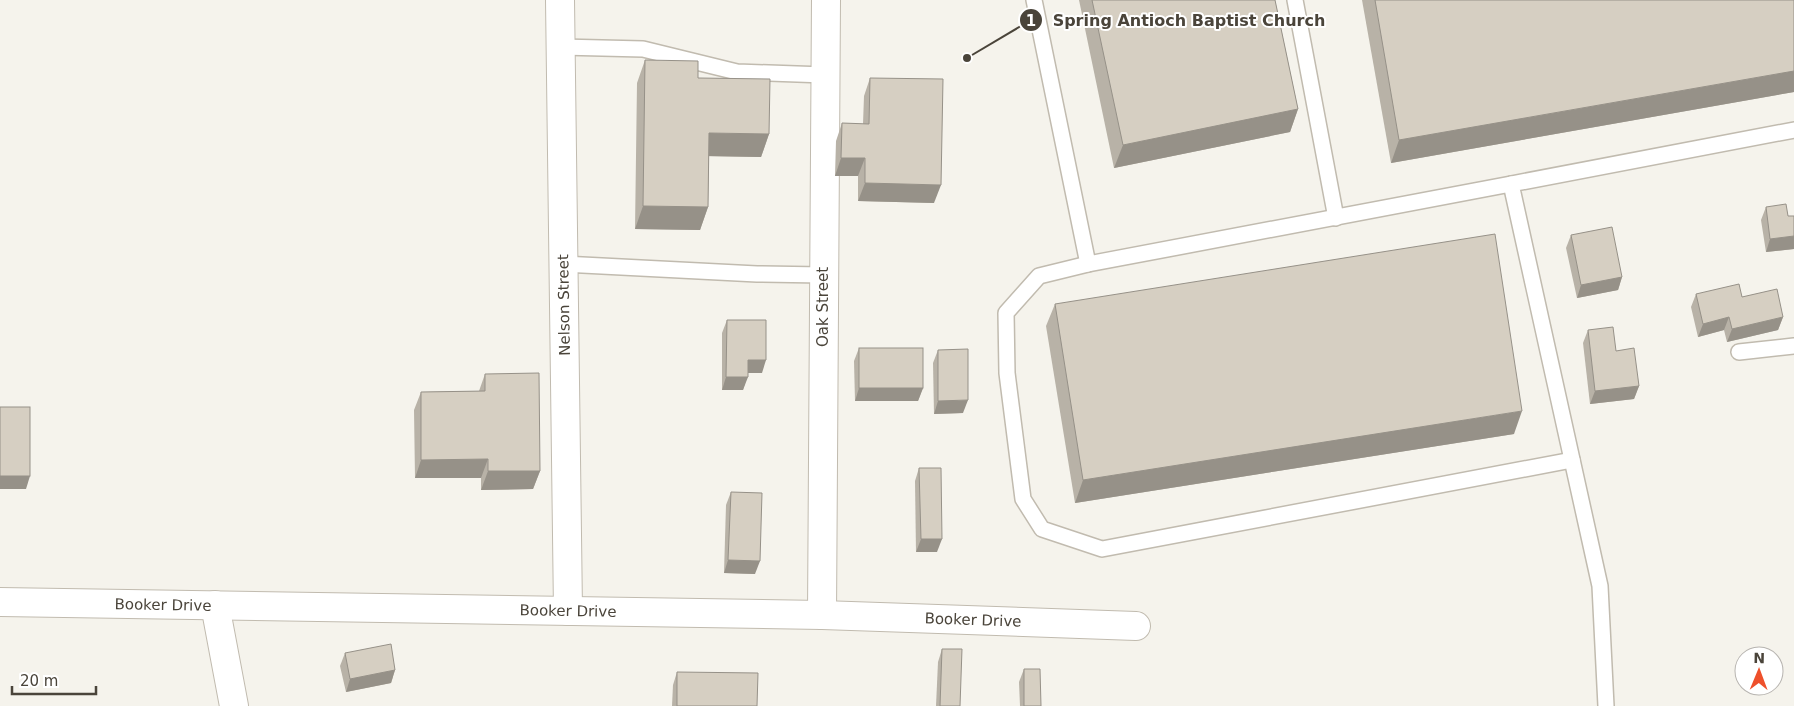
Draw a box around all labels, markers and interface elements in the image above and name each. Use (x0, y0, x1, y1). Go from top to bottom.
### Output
callout: Spring Antioch Baptist Church (1018, 5, 1336, 36)
text: Spring Antioch Baptist Church (1053, 11, 1325, 30)
text: 1 (1026, 12, 1036, 30)
street label: Nelson Street (554, 254, 574, 356)
street label: Oak Street (814, 267, 832, 347)
street label: Booker Drive (114, 595, 212, 615)
street label: Booker Drive (519, 601, 617, 621)
street label: Booker Drive (924, 609, 1022, 631)
north arrow (1734, 646, 1784, 696)
text: N (1753, 650, 1765, 666)
scale bar (12, 664, 96, 696)
text: 20 m (20, 672, 58, 690)

